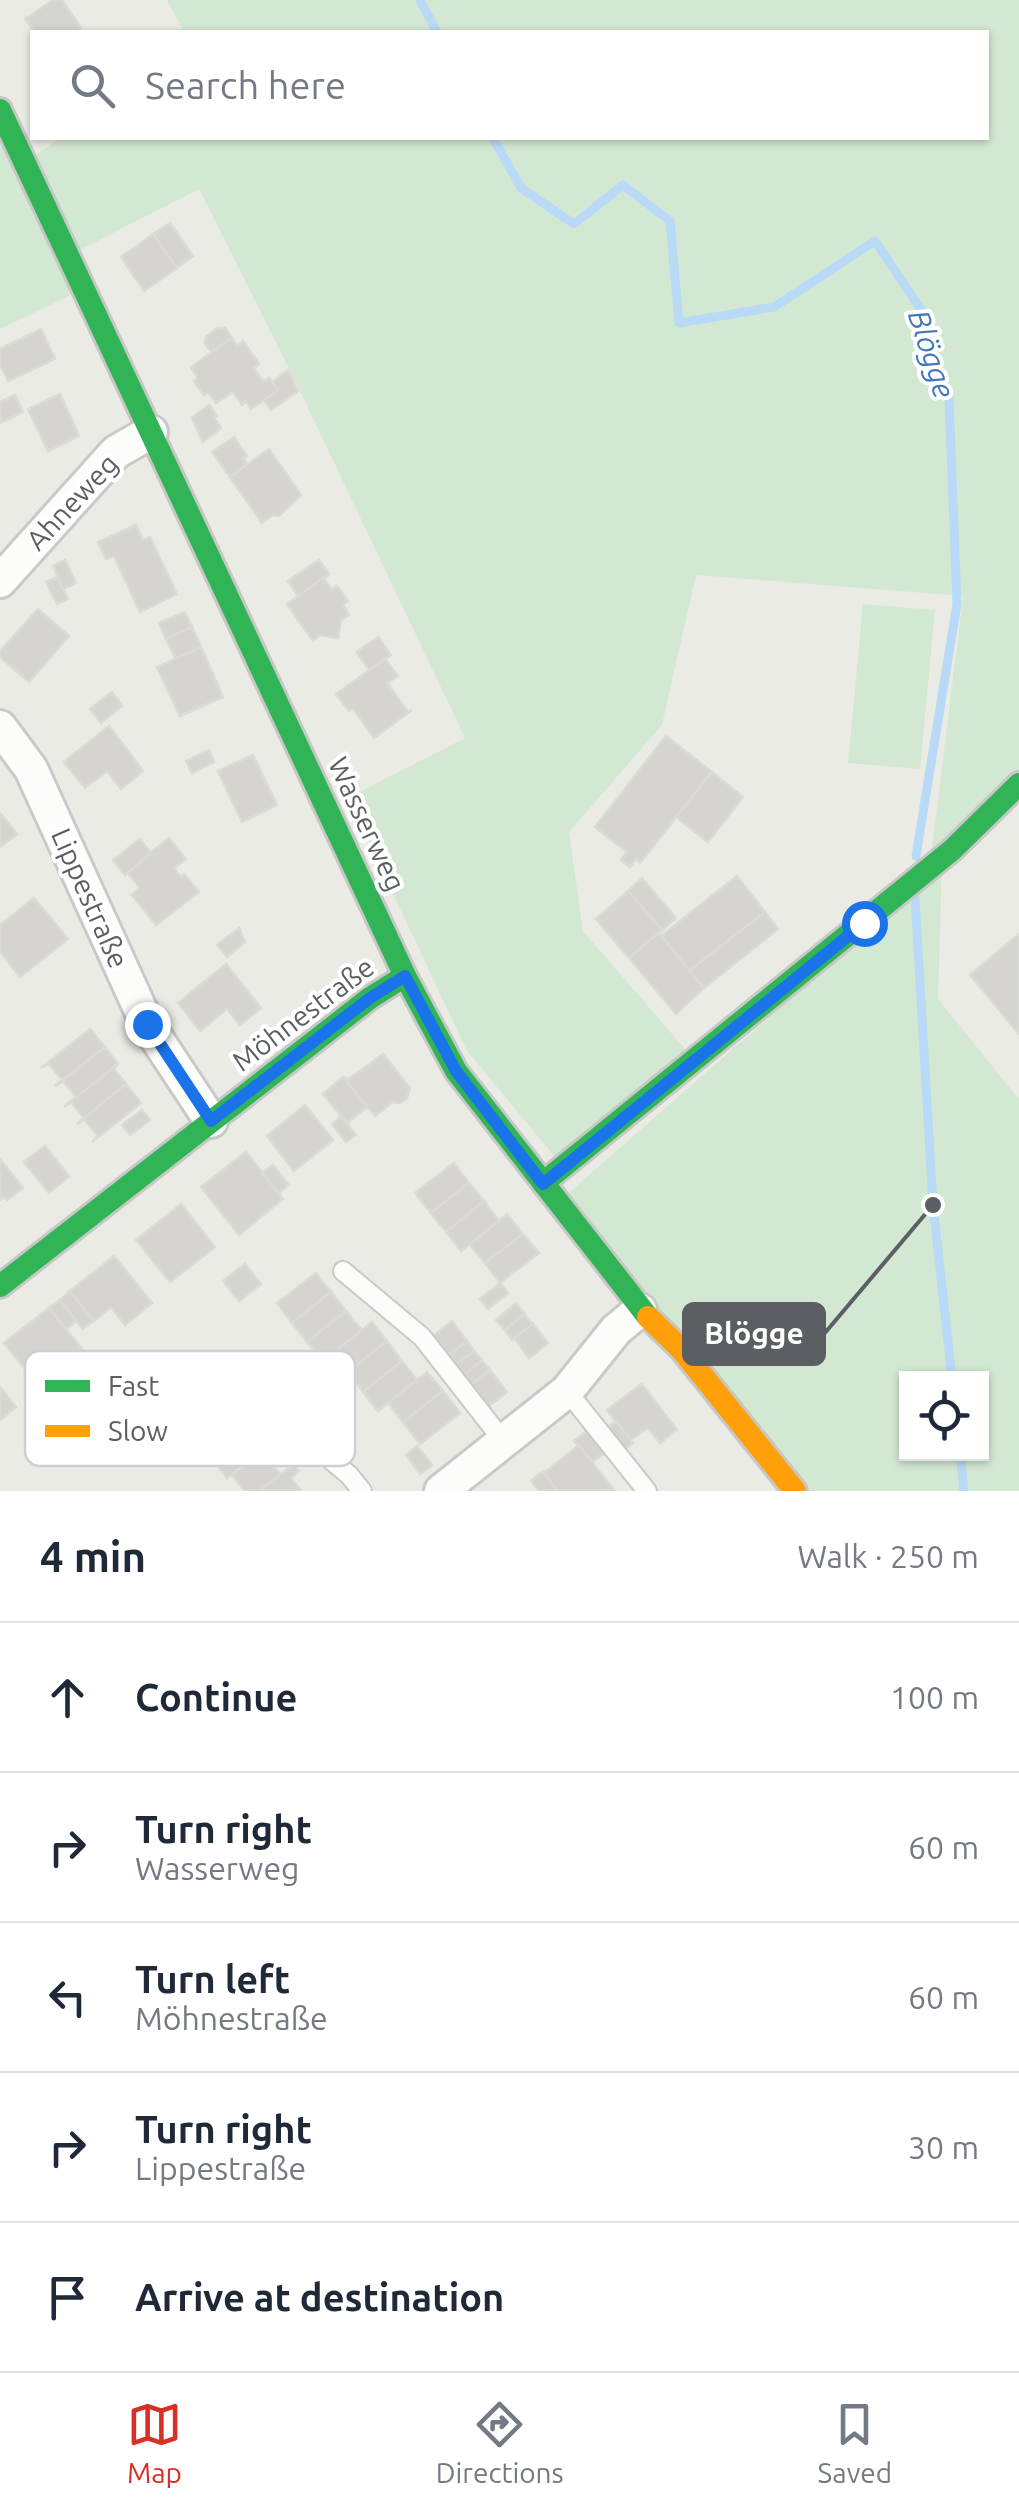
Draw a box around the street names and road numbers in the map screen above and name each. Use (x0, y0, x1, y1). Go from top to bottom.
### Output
street label: Ahneweg (20, 448, 124, 556)
street label: Wasserweg (323, 752, 412, 896)
street label: Lippestraße (46, 823, 135, 973)
street label: Möhnestraße (226, 950, 379, 1077)

